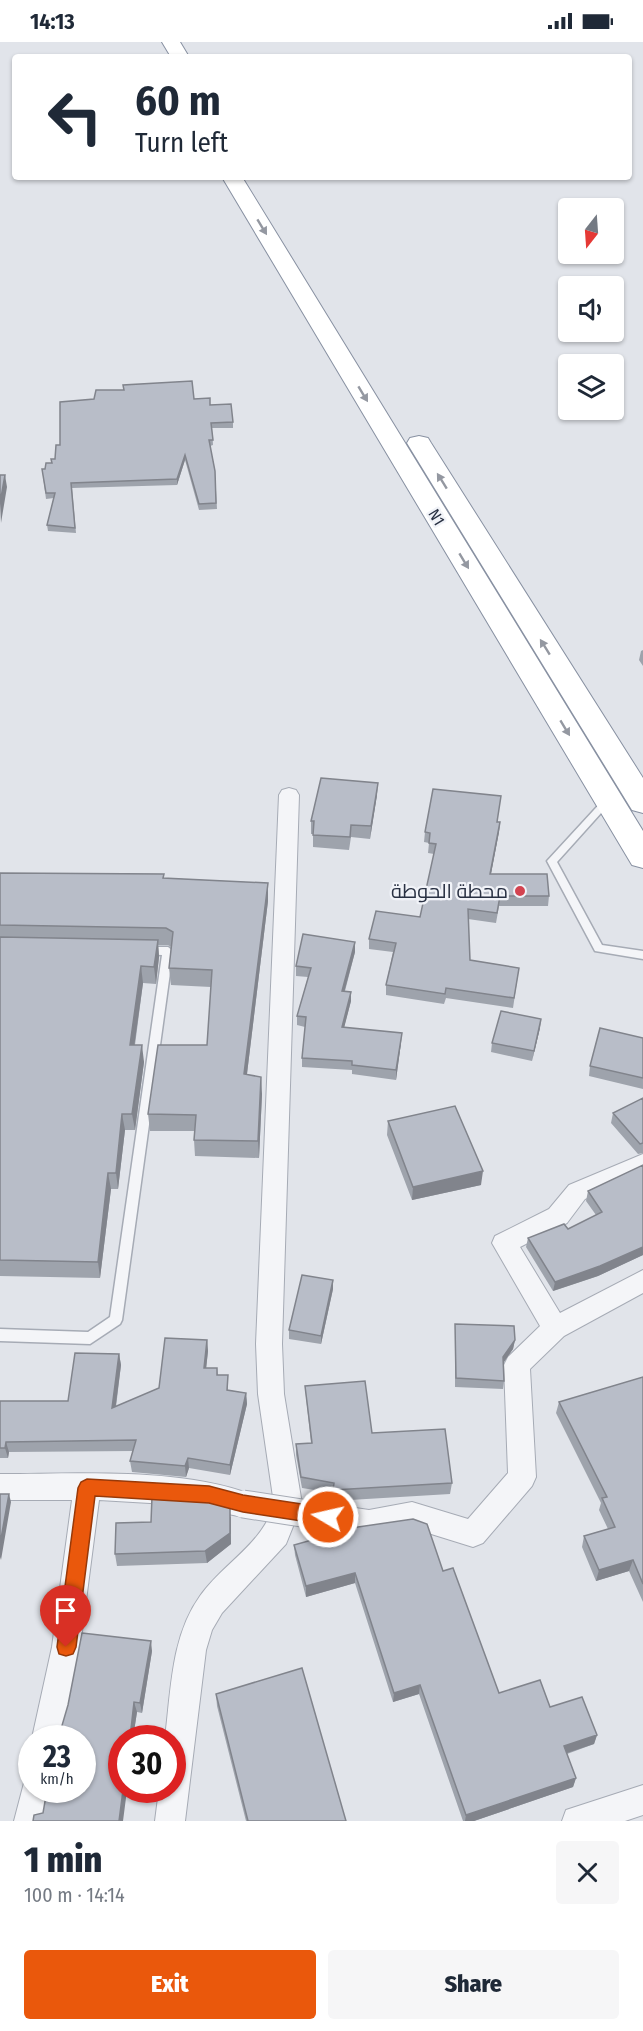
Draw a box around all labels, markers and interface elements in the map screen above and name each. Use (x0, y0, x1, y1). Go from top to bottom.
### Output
text: 14:13 (30, 8, 75, 35)
text: 60 m (135, 76, 221, 126)
icon: left (36, 78, 114, 156)
text: Turn left (135, 127, 228, 159)
north arrow (558, 198, 624, 264)
map controls (558, 198, 624, 420)
one-way arrow (257, 219, 268, 235)
button: sound (558, 276, 624, 342)
button: layers (558, 354, 624, 420)
one-way arrow (357, 386, 368, 402)
one-way arrow (437, 473, 448, 489)
street label: N1 (424, 506, 449, 529)
one-way arrow (458, 553, 469, 569)
one-way arrow (540, 638, 551, 655)
one-way arrow (559, 720, 570, 736)
place label: محطة الحوطة (391, 879, 508, 903)
marker: محطة الحوطة (513, 884, 527, 898)
position arrow (296, 1485, 360, 1549)
pin (40, 1585, 91, 1647)
icon: arrive (49, 1594, 82, 1627)
speed limit sign: 30 (108, 1725, 186, 1803)
text: 23 (43, 1739, 71, 1775)
text: km/h (40, 1770, 74, 1788)
text: 1 min (24, 1838, 102, 1882)
button: close (556, 1841, 619, 1904)
text: 100 m · 14:14 (24, 1883, 125, 1907)
button: Exit (24, 1950, 316, 2019)
button: Share (328, 1950, 619, 2019)

